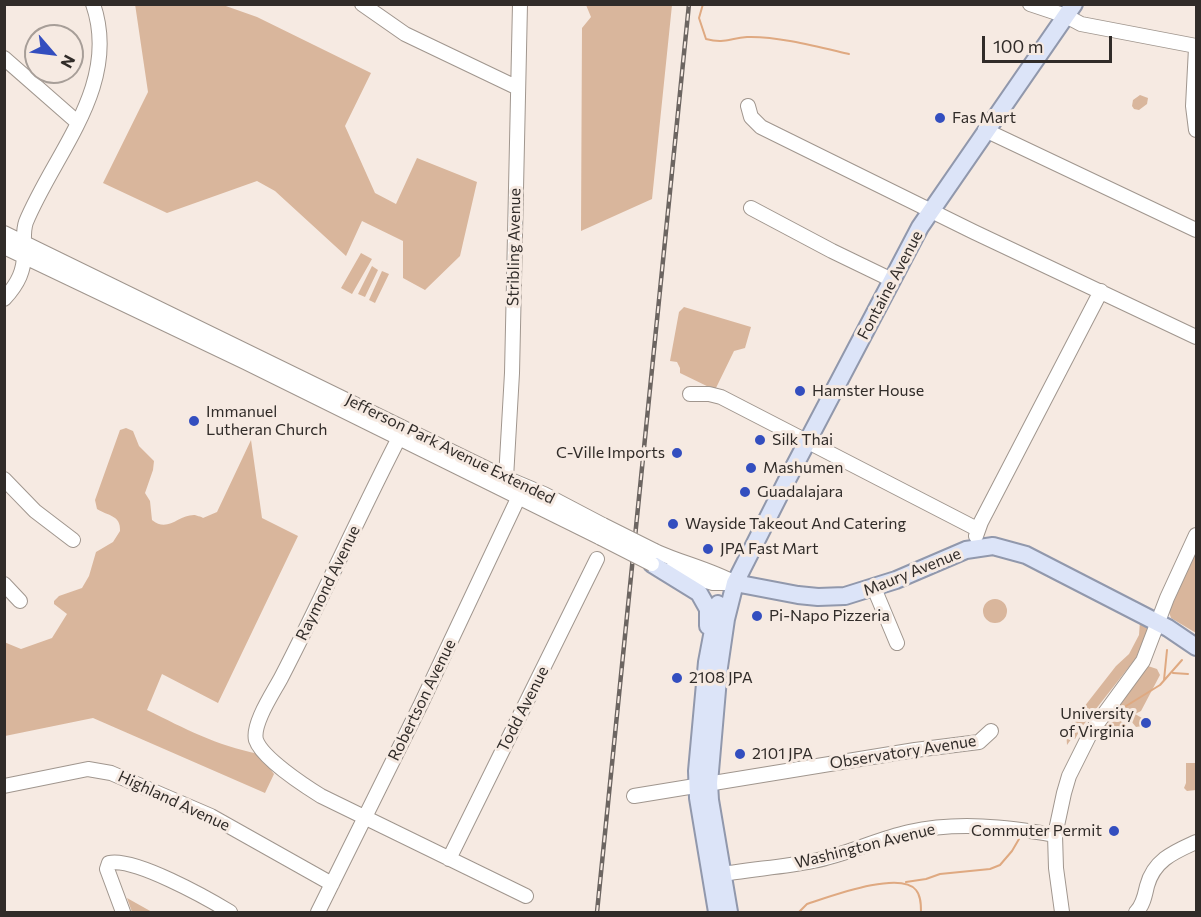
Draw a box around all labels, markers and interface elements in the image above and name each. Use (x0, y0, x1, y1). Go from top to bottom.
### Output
north arrow (24, 24, 84, 84)
scale bar (985, 24, 1116, 62)
text: 100 m (993, 35, 1043, 57)
text: N (57, 52, 80, 72)
place label: Fas Mart (952, 108, 1016, 128)
marker: Fas Mart (933, 111, 947, 125)
street label: Stribling Avenue (503, 188, 525, 306)
street label: Fontaine Avenue (853, 227, 927, 343)
place label: Hamster House (812, 381, 924, 401)
marker: Hamster House (793, 384, 807, 398)
street label: Jefferson Park Avenue Extended (342, 390, 558, 508)
place label: Immanuel Lutheran Church (206, 402, 327, 440)
marker: Immanuel Lutheran Church (187, 414, 201, 428)
place label: Silk Thai (772, 430, 833, 450)
marker: Silk Thai (753, 433, 767, 447)
place label: C-Ville Imports (556, 443, 665, 463)
marker: C-Ville Imports (670, 446, 684, 460)
place label: Mashumen (763, 458, 843, 478)
marker: Mashumen (744, 461, 758, 475)
place label: Guadalajara (757, 482, 843, 502)
marker: Guadalajara (738, 485, 752, 499)
place label: Wayside Takeout And Catering (685, 514, 906, 534)
marker: Wayside Takeout And Catering (666, 517, 680, 531)
street label: Raymond Avenue (292, 522, 364, 644)
place label: JPA Fast Mart (720, 539, 819, 559)
marker: JPA Fast Mart (701, 542, 715, 556)
street label: Maury Avenue (860, 544, 964, 600)
place label: Pi-Napo Pizzeria (769, 606, 890, 626)
marker: Pi-Napo Pizzeria (750, 609, 764, 623)
street label: Robertson Avenue (384, 636, 460, 764)
street label: Todd Avenue (493, 663, 553, 755)
place label: 2108 JPA (689, 668, 753, 688)
marker: 2108 JPA (670, 671, 684, 685)
place label: University of Virginia (1059, 704, 1134, 742)
marker: University of Virginia (1139, 716, 1153, 730)
street label: Observatory Avenue (828, 731, 978, 773)
place label: 2101 JPA (752, 744, 813, 764)
marker: 2101 JPA (733, 747, 747, 761)
street label: Highland Avenue (115, 767, 233, 835)
street label: Washington Avenue (793, 819, 937, 873)
place label: Commuter Permit (971, 821, 1102, 841)
marker: Commuter Permit (1107, 824, 1121, 838)

